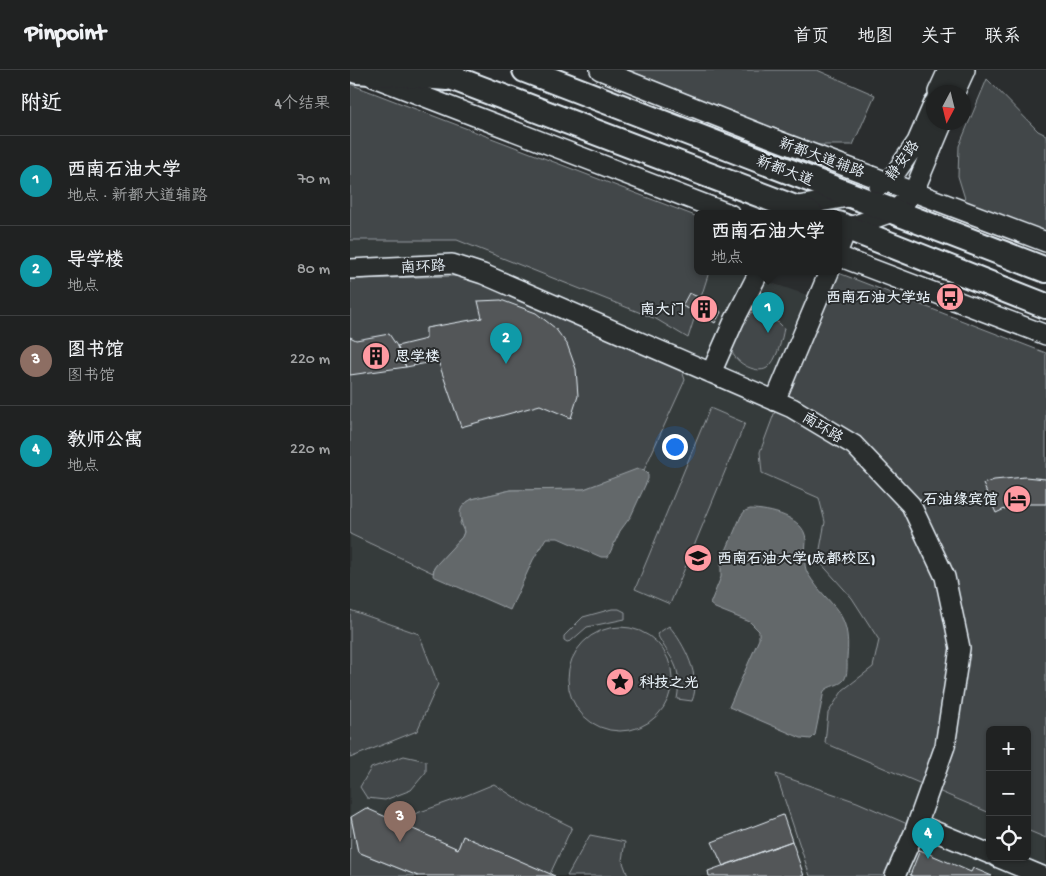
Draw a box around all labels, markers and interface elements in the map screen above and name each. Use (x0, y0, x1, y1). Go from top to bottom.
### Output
text: Pinpoint (25, 20, 106, 49)
text: 首页 (793, 27, 829, 48)
text: 地图 (857, 27, 893, 48)
text: 关于 (921, 27, 957, 48)
text: 联系 (985, 27, 1021, 48)
north arrow (926, 85, 971, 130)
text: 附近 (20, 93, 62, 118)
text: 4个结果 (274, 96, 330, 115)
street label: 新都大道辅路 (777, 133, 867, 181)
street label: 静安路 (883, 138, 924, 185)
street label: 新都大道 (754, 151, 816, 189)
text: 西南石油大学 (67, 160, 181, 183)
text: 1 (33, 171, 39, 190)
text: 70 m (297, 171, 330, 190)
text: 地点 · 新都大道辅路 (67, 188, 208, 207)
popup (694, 210, 842, 275)
text: 西南石油大学 (711, 222, 825, 245)
text: 导学楼 (67, 250, 124, 273)
text: 地点 (711, 250, 743, 269)
street label: 南环路 (400, 257, 446, 278)
text: 2 (32, 261, 40, 280)
text: 80 m (297, 261, 330, 280)
text: 地点 (67, 278, 99, 297)
bus stop icon: 西南石油大学站 (935, 282, 965, 312)
place label: 西南石油大学站 (826, 290, 931, 308)
pin: 1 (752, 292, 784, 333)
building icon: 南大门 (689, 294, 719, 324)
place label: 南大门 (640, 302, 685, 320)
pin: 2 (490, 323, 522, 364)
text: 图书馆 (67, 340, 124, 363)
building icon: 思学楼 (361, 341, 391, 371)
place label: 思学楼 (395, 349, 440, 367)
text: 3 (32, 351, 40, 370)
text: 220 m (290, 351, 330, 370)
text: 图书馆 (67, 368, 115, 387)
street label: 南环路 (798, 409, 846, 448)
text: 教师公寓 (67, 430, 143, 453)
your location (662, 434, 688, 460)
text: 4 (32, 441, 40, 460)
text: 220 m (290, 441, 330, 460)
text: 地点 (67, 458, 99, 477)
hotel icon: 石油缘宾馆 (1002, 484, 1032, 514)
place label: 石油缘宾馆 (923, 492, 998, 510)
school or university icon: 西南石油大学(成都校区) (683, 543, 713, 573)
place label: 西南石油大学(成都校区) (717, 551, 876, 569)
place icon: 科技之光 (605, 667, 635, 697)
place label: 科技之光 (639, 675, 699, 693)
map controls (986, 726, 1031, 861)
button: + (986, 726, 1031, 771)
button: − (986, 771, 1031, 816)
pin: 3 (384, 801, 416, 842)
button: locate (986, 816, 1031, 861)
pin: 4 (912, 818, 944, 859)

